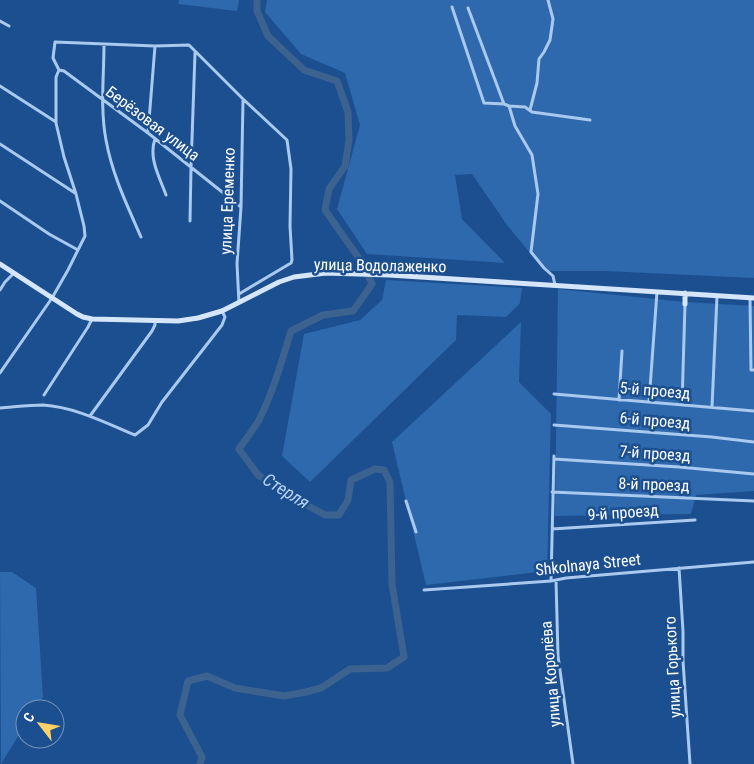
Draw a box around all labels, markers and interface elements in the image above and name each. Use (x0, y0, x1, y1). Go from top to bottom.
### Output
street label: Берёзовая улица (102, 82, 203, 165)
street label: улица Еременко (216, 147, 239, 255)
street label: улица Водолаженко (314, 255, 446, 276)
street label: 5-й проезд (619, 378, 692, 403)
street label: 6-й проезд (619, 408, 692, 433)
street label: 7-й проезд (619, 442, 691, 465)
water label: Стерля (259, 468, 313, 513)
street label: 8-й проезд (618, 474, 690, 495)
street label: 9-й проезд (587, 501, 660, 524)
street label: Shkolnaya Street (535, 550, 642, 579)
street label: улица Горького (660, 616, 685, 718)
street label: улица Королёва (536, 620, 565, 728)
north arrow (15, 699, 65, 749)
text: С (20, 710, 38, 725)

